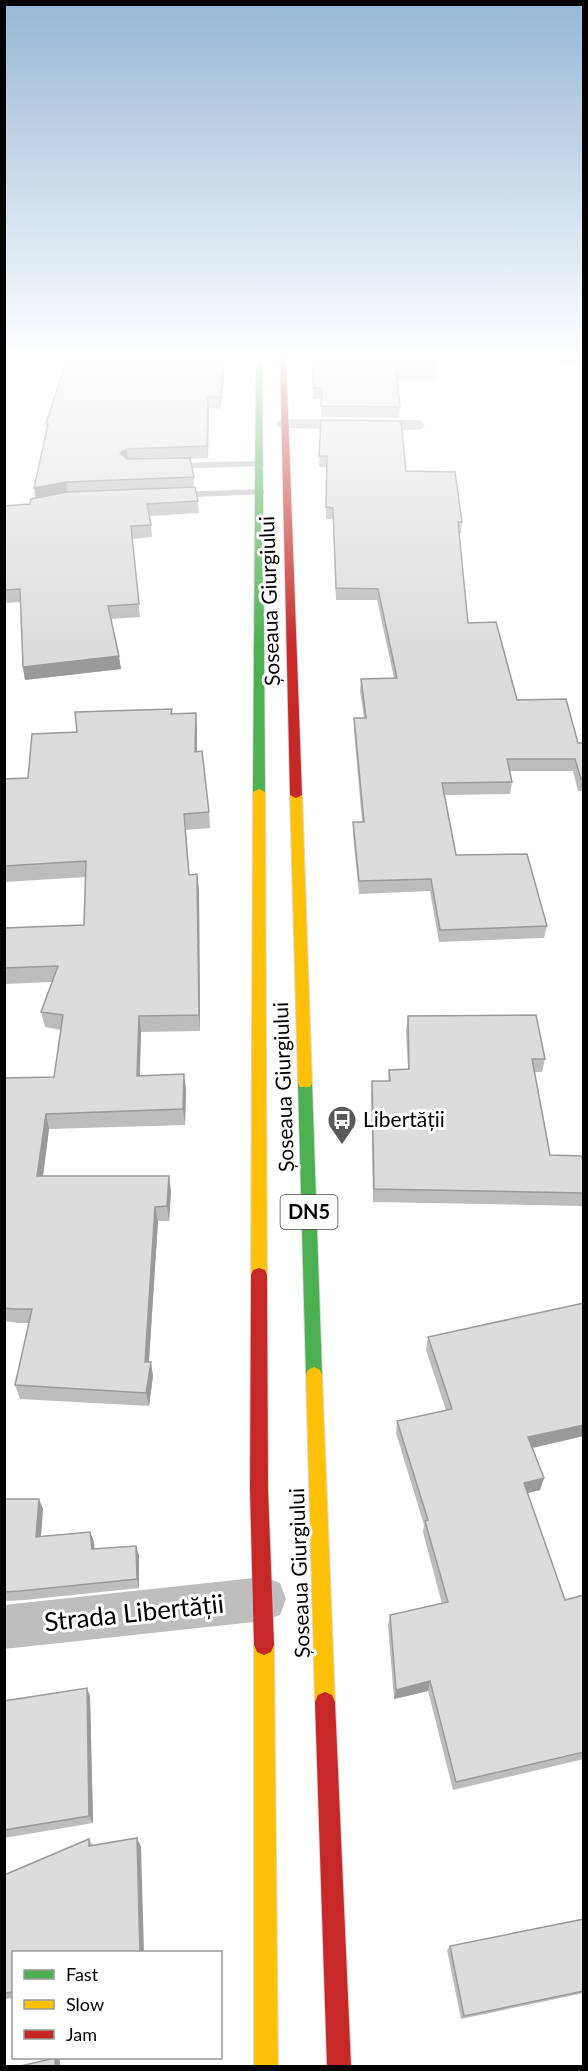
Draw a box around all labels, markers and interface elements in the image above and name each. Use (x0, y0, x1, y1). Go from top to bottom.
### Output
street label: Șoseaua Giurgiului (253, 516, 284, 687)
street label: Șoseaua Giurgiului (267, 1002, 298, 1173)
bus stop icon: Libertății (326, 1104, 358, 1146)
place label: Libertății (363, 1106, 445, 1131)
road number: DN5 (280, 1195, 338, 1229)
street label: Șoseaua Giurgiului (283, 1488, 314, 1659)
street label: Strada Libertății (43, 1587, 225, 1637)
legend (12, 1951, 222, 2059)
text: Fast (66, 1963, 99, 1985)
text: Slow (66, 1993, 104, 2015)
text: Jam (66, 2023, 97, 2045)

